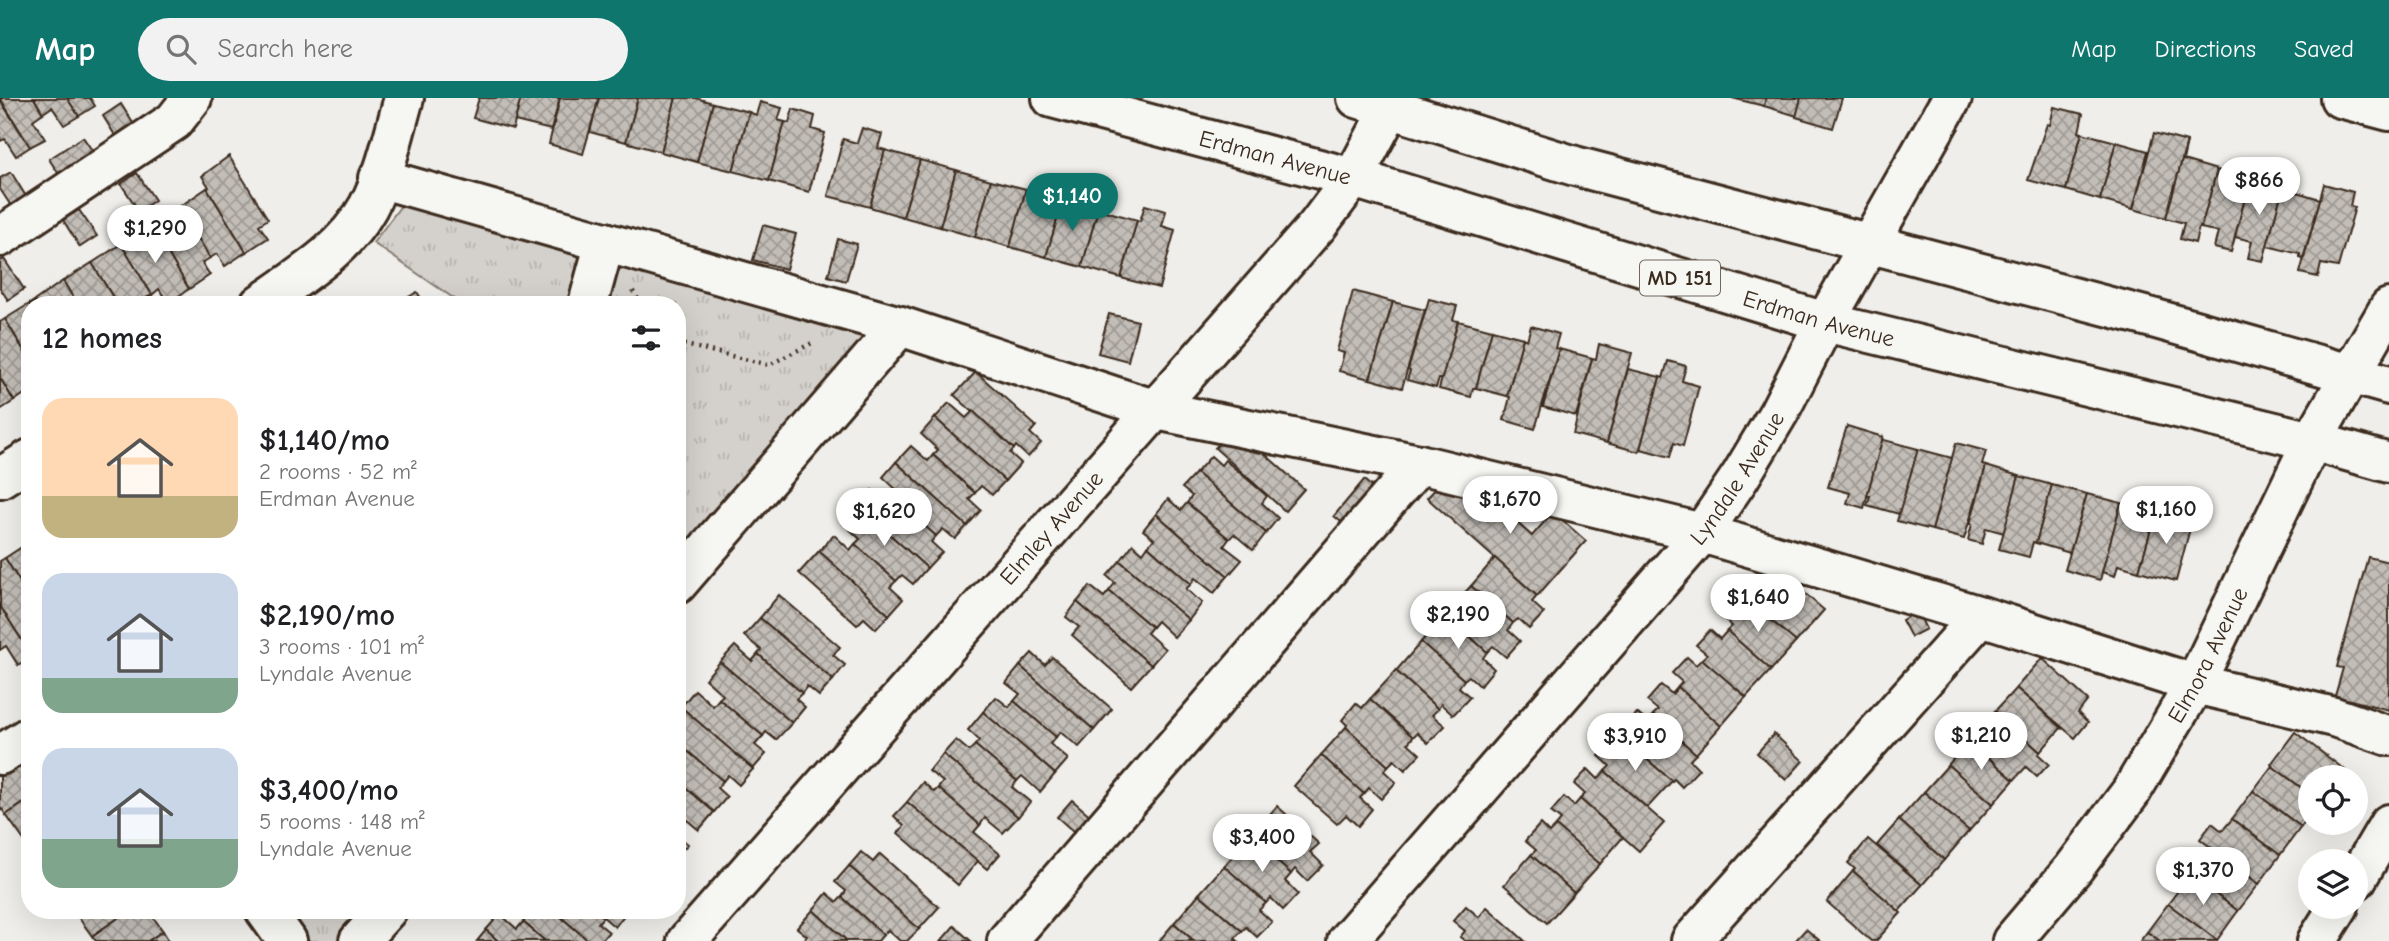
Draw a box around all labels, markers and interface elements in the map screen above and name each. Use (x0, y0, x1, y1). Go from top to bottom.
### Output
search box (138, 18, 628, 81)
text: Map (35, 30, 96, 68)
icon: search (162, 30, 200, 68)
text: Search here (218, 34, 353, 64)
text: Map (2071, 35, 2117, 63)
text: Directions (2155, 35, 2256, 63)
text: Saved (2294, 35, 2354, 63)
street label: Erdman Avenue (1196, 124, 1354, 190)
pin: $866 (2218, 158, 2300, 217)
text: $866 (2234, 166, 2284, 193)
pin: $1,140 (1015, 174, 1129, 233)
text: $1,140 (1042, 182, 1102, 209)
pin: $1,290 (98, 206, 212, 265)
text: $1,290 (123, 214, 187, 241)
road number: MD 151 (1640, 260, 1720, 296)
street label: Erdman Avenue (1740, 284, 1897, 352)
icon: filters (627, 319, 665, 357)
text: 12 homes (42, 321, 162, 356)
street label: Lyndale Avenue (1684, 407, 1790, 550)
text: $1,140/mo (259, 423, 390, 458)
icon: home (98, 426, 182, 510)
text: 2 rooms · 52 m² (259, 458, 417, 485)
street label: Elmley Avenue (994, 465, 1109, 590)
pin: $1,670 (1453, 476, 1567, 536)
text: Erdman Avenue (259, 485, 415, 512)
text: $1,670 (1479, 485, 1541, 512)
pin: $1,160 (2109, 486, 2223, 546)
pin: $1,620 (827, 489, 941, 548)
text: $1,160 (2135, 495, 2197, 522)
text: $1,620 (852, 497, 916, 524)
pin: $1,640 (1701, 574, 1815, 634)
text: $1,640 (1726, 583, 1790, 610)
street label: Elmora Avenue (2162, 583, 2253, 727)
pin: $2,190 (1401, 592, 1515, 651)
text: $2,190/mo (259, 598, 395, 633)
text: $2,190 (1426, 600, 1490, 627)
icon: home (98, 601, 182, 685)
text: 3 rooms · 101 m² (259, 633, 424, 660)
text: Lyndale Avenue (259, 660, 412, 687)
pin: $1,210 (1924, 712, 2038, 772)
pin: $3,910 (1578, 714, 1692, 773)
text: $1,210 (1951, 721, 2011, 748)
text: $3,910 (1603, 722, 1667, 749)
map controls (2298, 765, 2368, 919)
button: locate (2298, 765, 2368, 835)
text: $3,400/mo (259, 773, 399, 808)
icon: home (98, 776, 182, 860)
text: 5 rooms · 148 m² (259, 808, 425, 835)
pin: $3,400 (1205, 814, 1319, 874)
text: $3,400 (1229, 823, 1295, 850)
text: Lyndale Avenue (259, 835, 412, 862)
pin: $1,370 (2146, 848, 2260, 907)
button: layers (2298, 849, 2368, 919)
text: $1,370 (2172, 856, 2234, 883)

